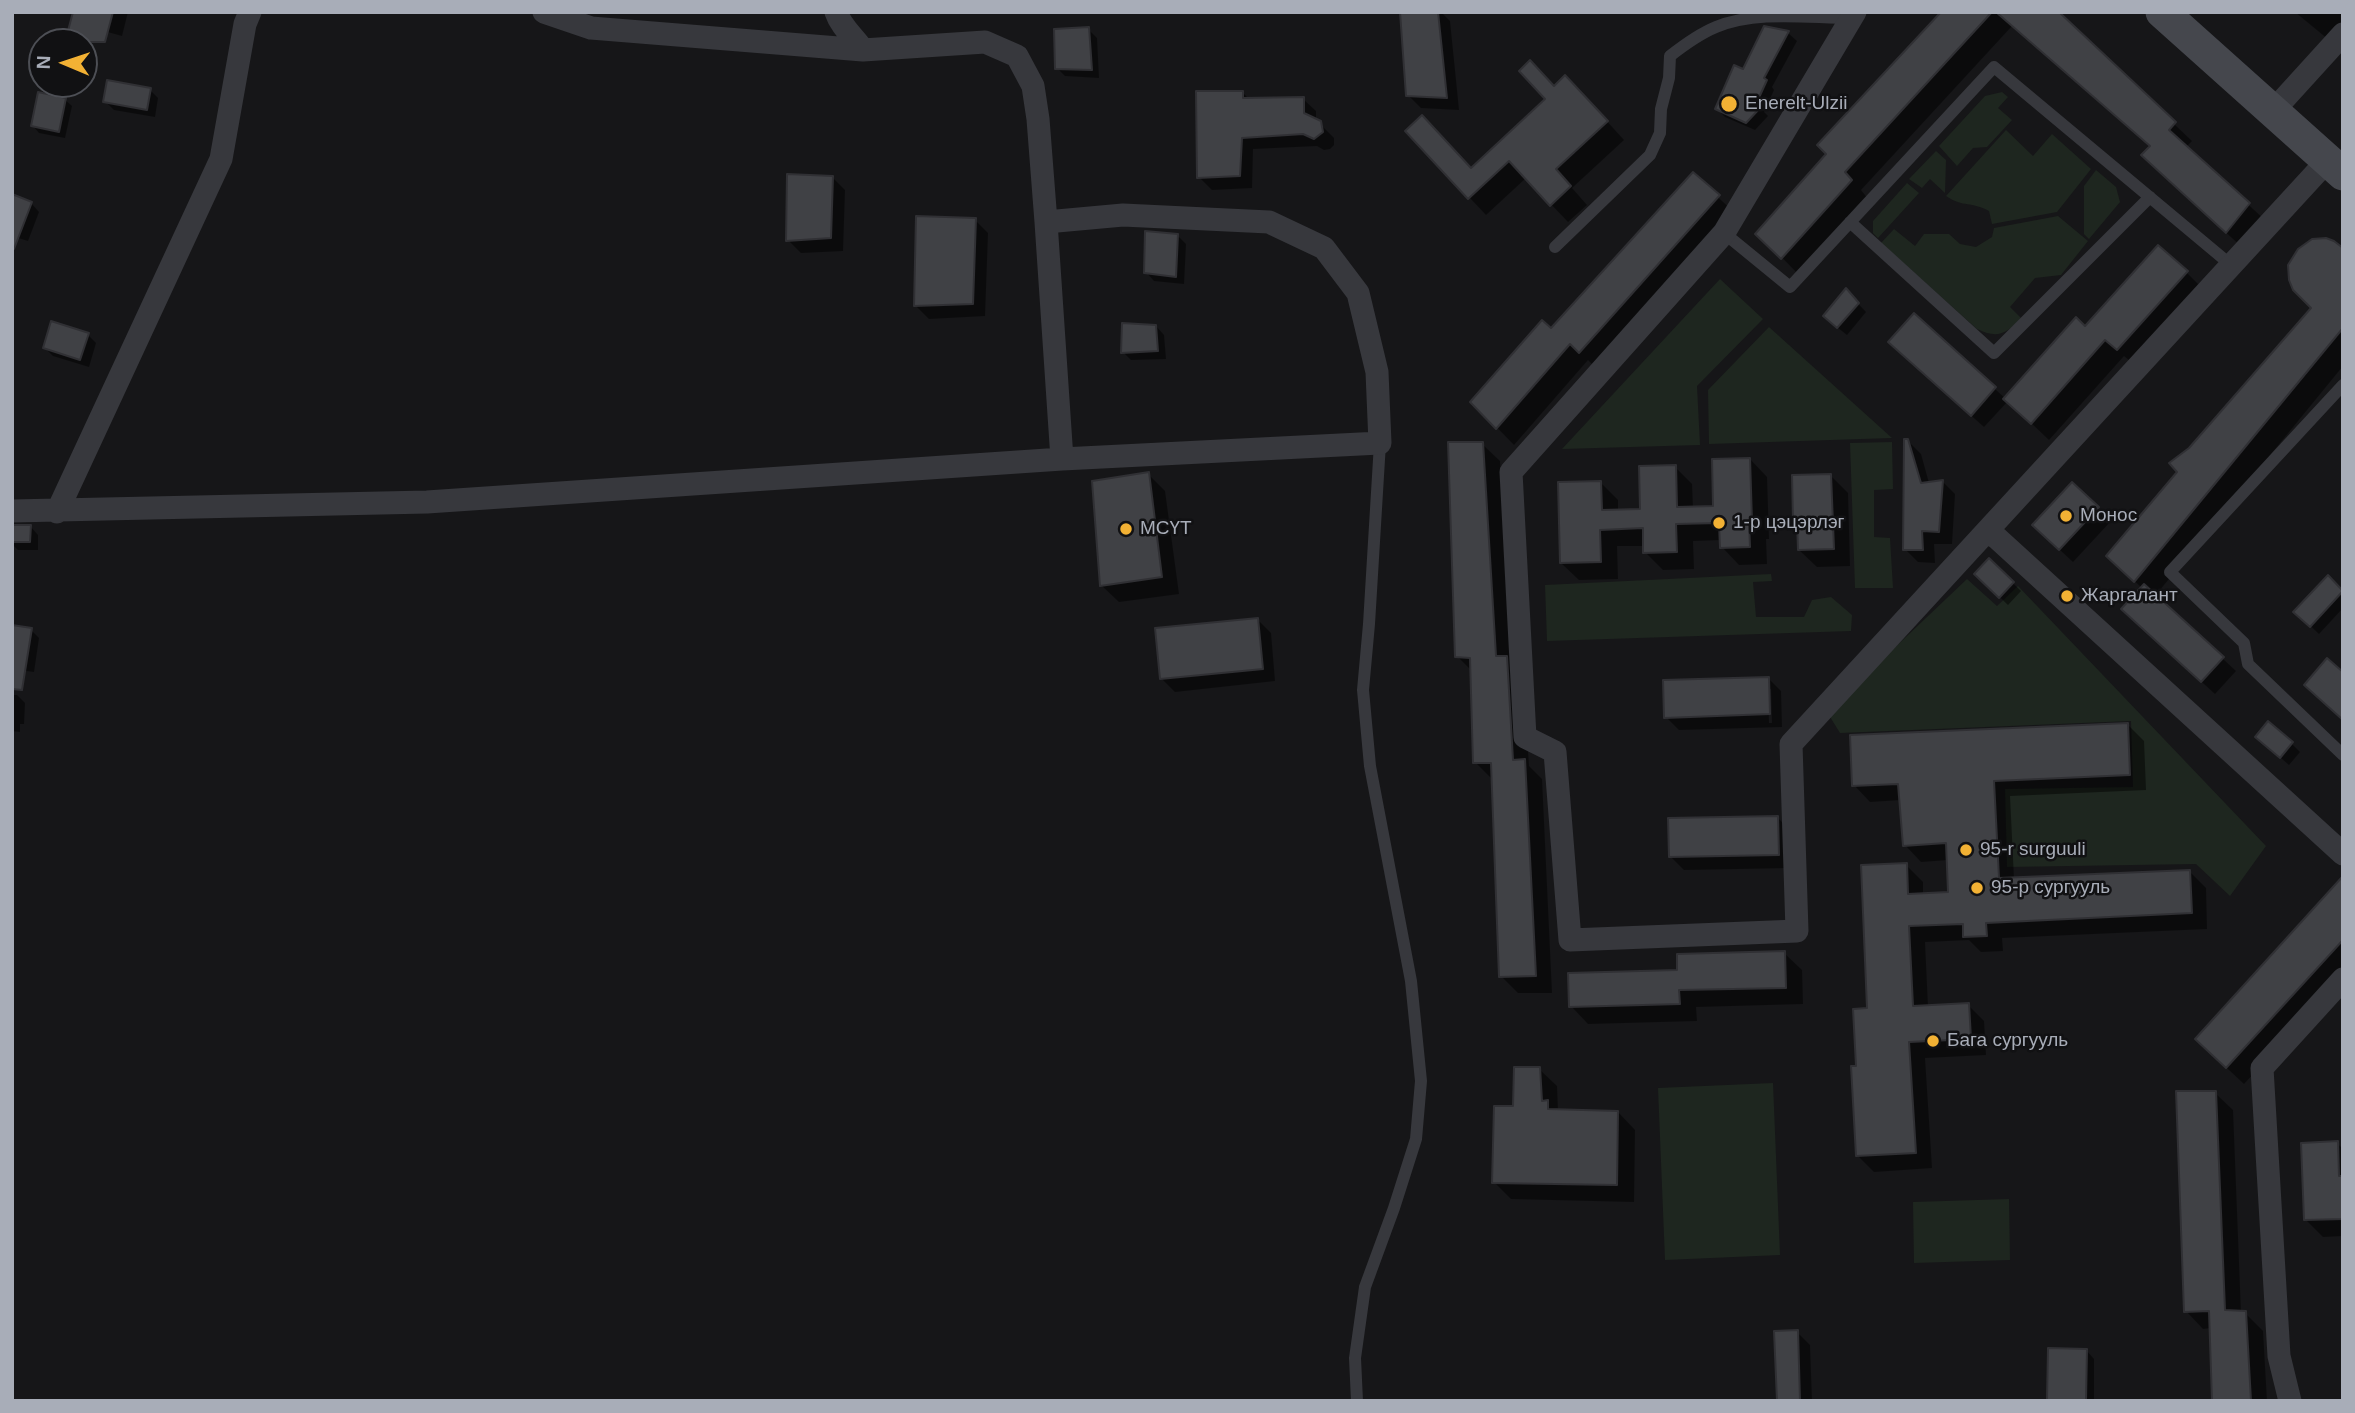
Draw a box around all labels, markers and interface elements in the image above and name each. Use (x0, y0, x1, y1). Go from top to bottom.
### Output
north arrow (28, 28, 98, 98)
text: N (33, 55, 54, 70)
place label: Enerelt-Ulzii (1745, 93, 1847, 115)
marker: Enerelt-Ulzii (1719, 94, 1739, 114)
place label: Монос (2080, 505, 2137, 527)
marker: Монос (2058, 508, 2074, 524)
place label: 1-р цэцэрлэг (1733, 512, 1845, 534)
marker: 1-р цэцэрлэг (1711, 515, 1727, 531)
place label: МСҮТ (1140, 518, 1192, 540)
marker: МСҮТ (1118, 521, 1134, 537)
place label: Жаргалант (2081, 585, 2178, 607)
marker: Жаргалант (2059, 588, 2075, 604)
place label: 95-r surguuli (1980, 839, 2086, 861)
marker: 95-r surguuli (1958, 842, 1974, 858)
place label: 95-р сургууль (1991, 877, 2110, 899)
marker: 95-р сургууль (1969, 880, 1985, 896)
place label: Бага сургууль (1947, 1030, 2068, 1052)
marker: Бага сургууль (1925, 1033, 1941, 1049)

